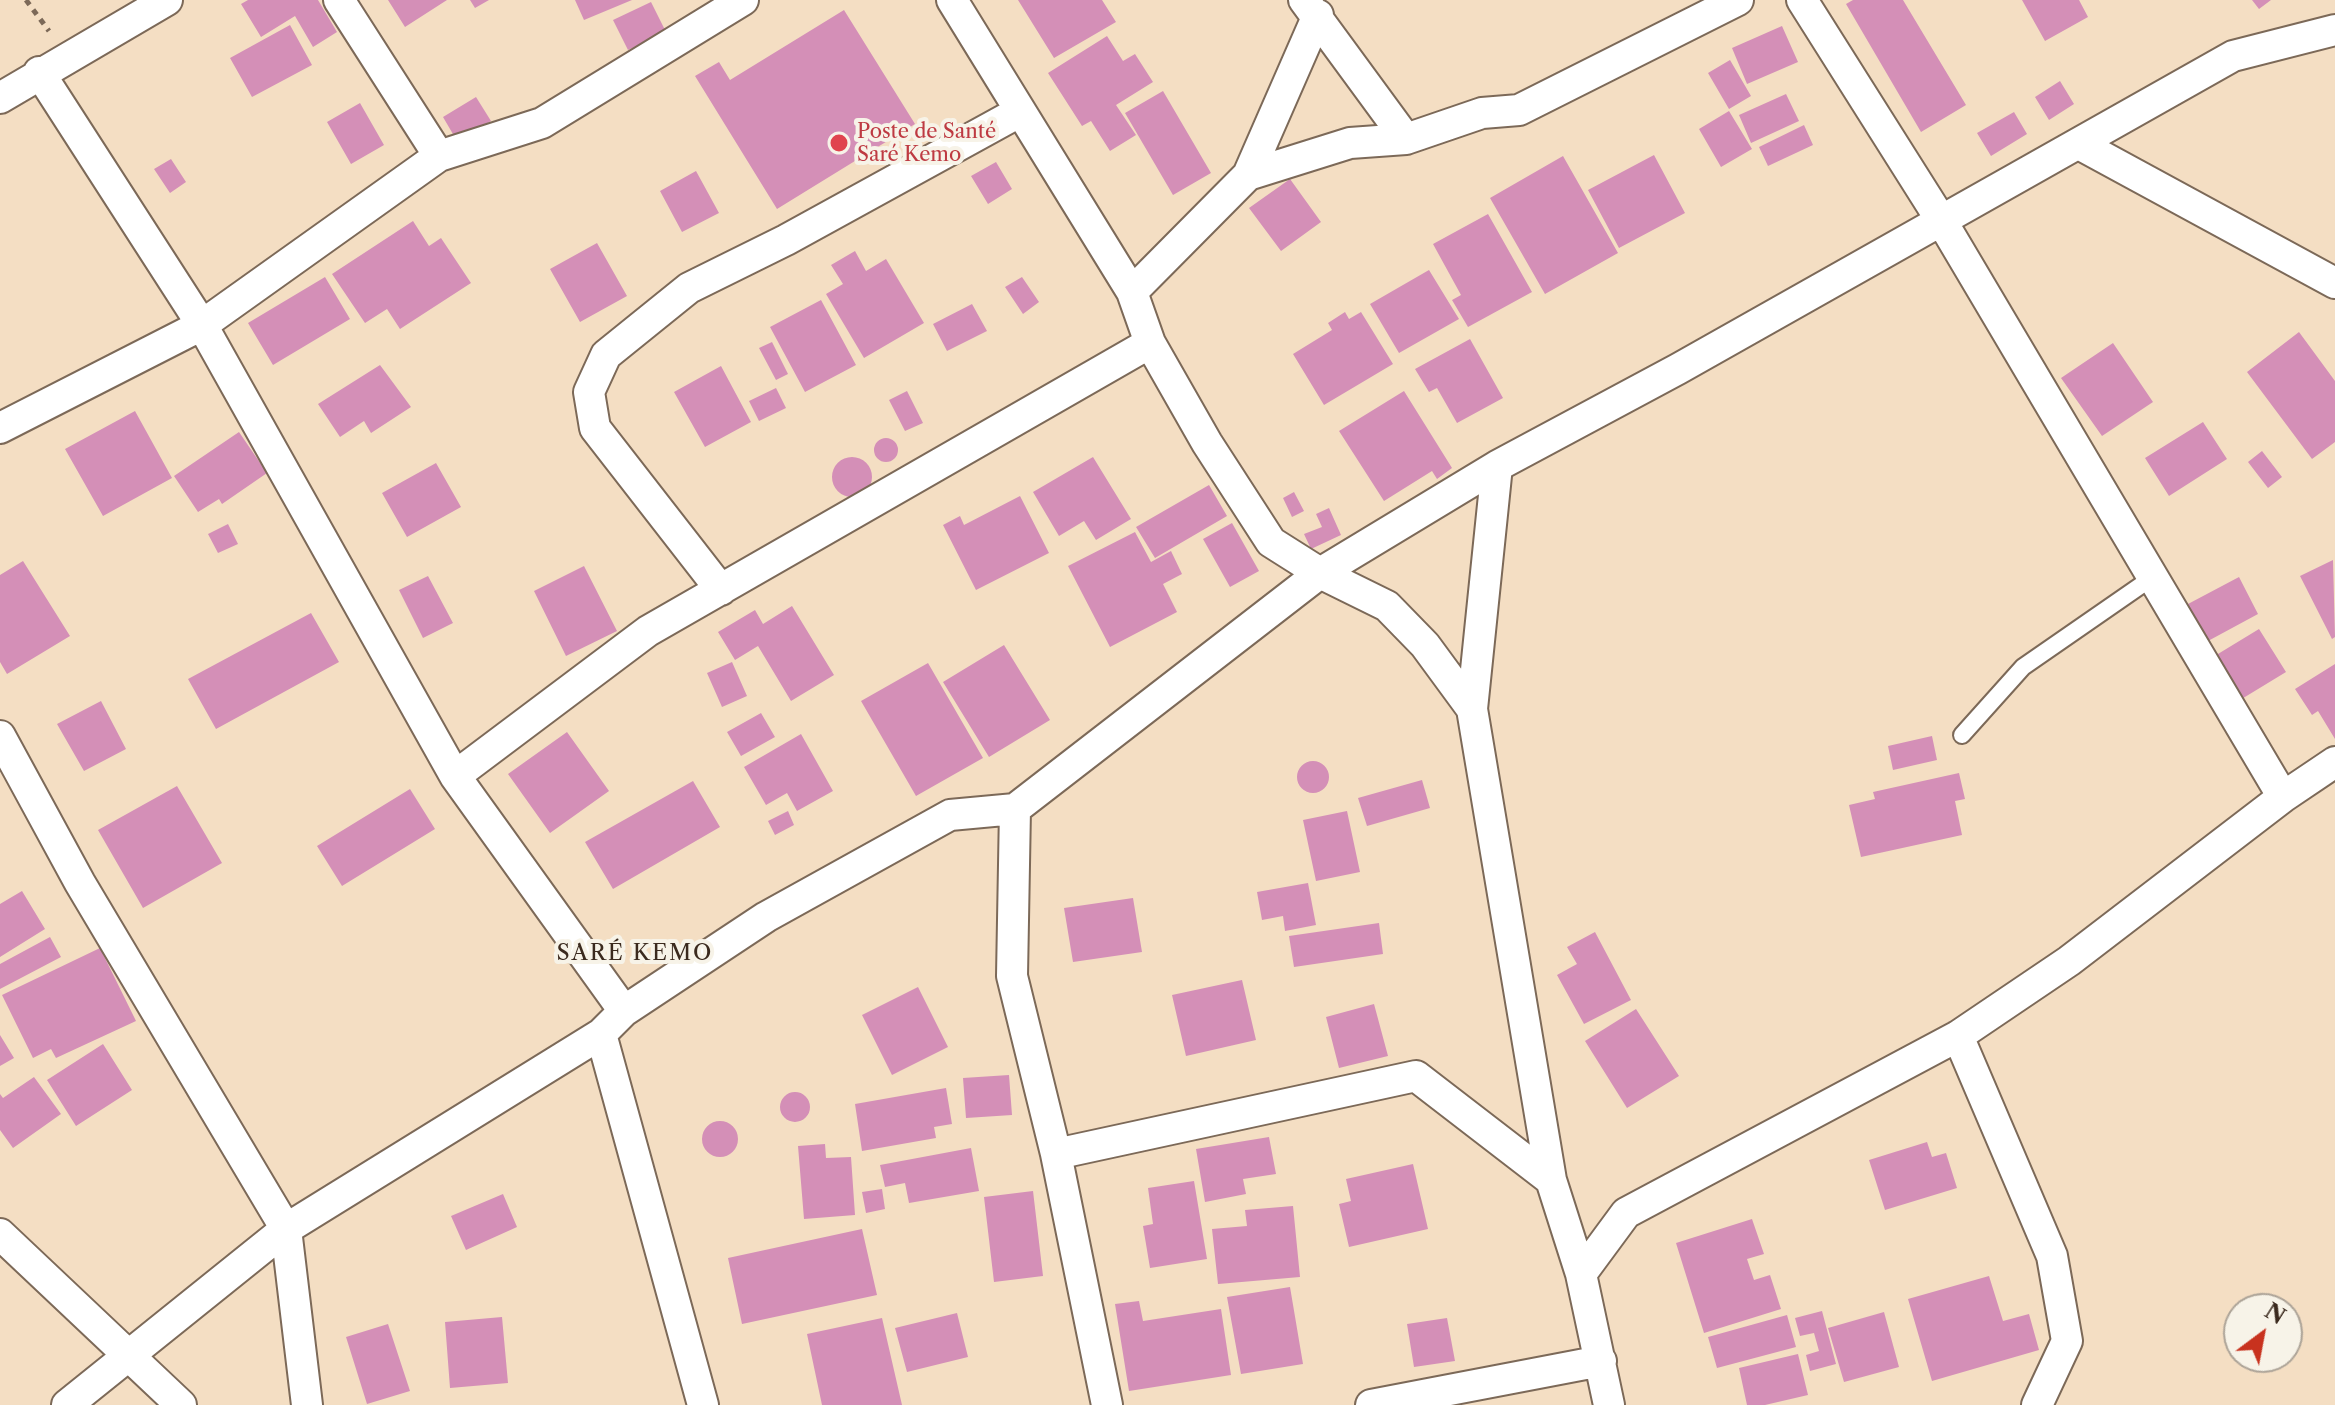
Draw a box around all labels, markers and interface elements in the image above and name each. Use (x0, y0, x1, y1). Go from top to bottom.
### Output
place label: Poste de Santé Saré Kemo (857, 120, 996, 167)
marker: Poste de Santé Saré Kemo (828, 132, 850, 154)
district label: SARÉ KEMO (557, 941, 713, 967)
north arrow (2223, 1293, 2303, 1373)
text: N (2260, 1297, 2290, 1330)

